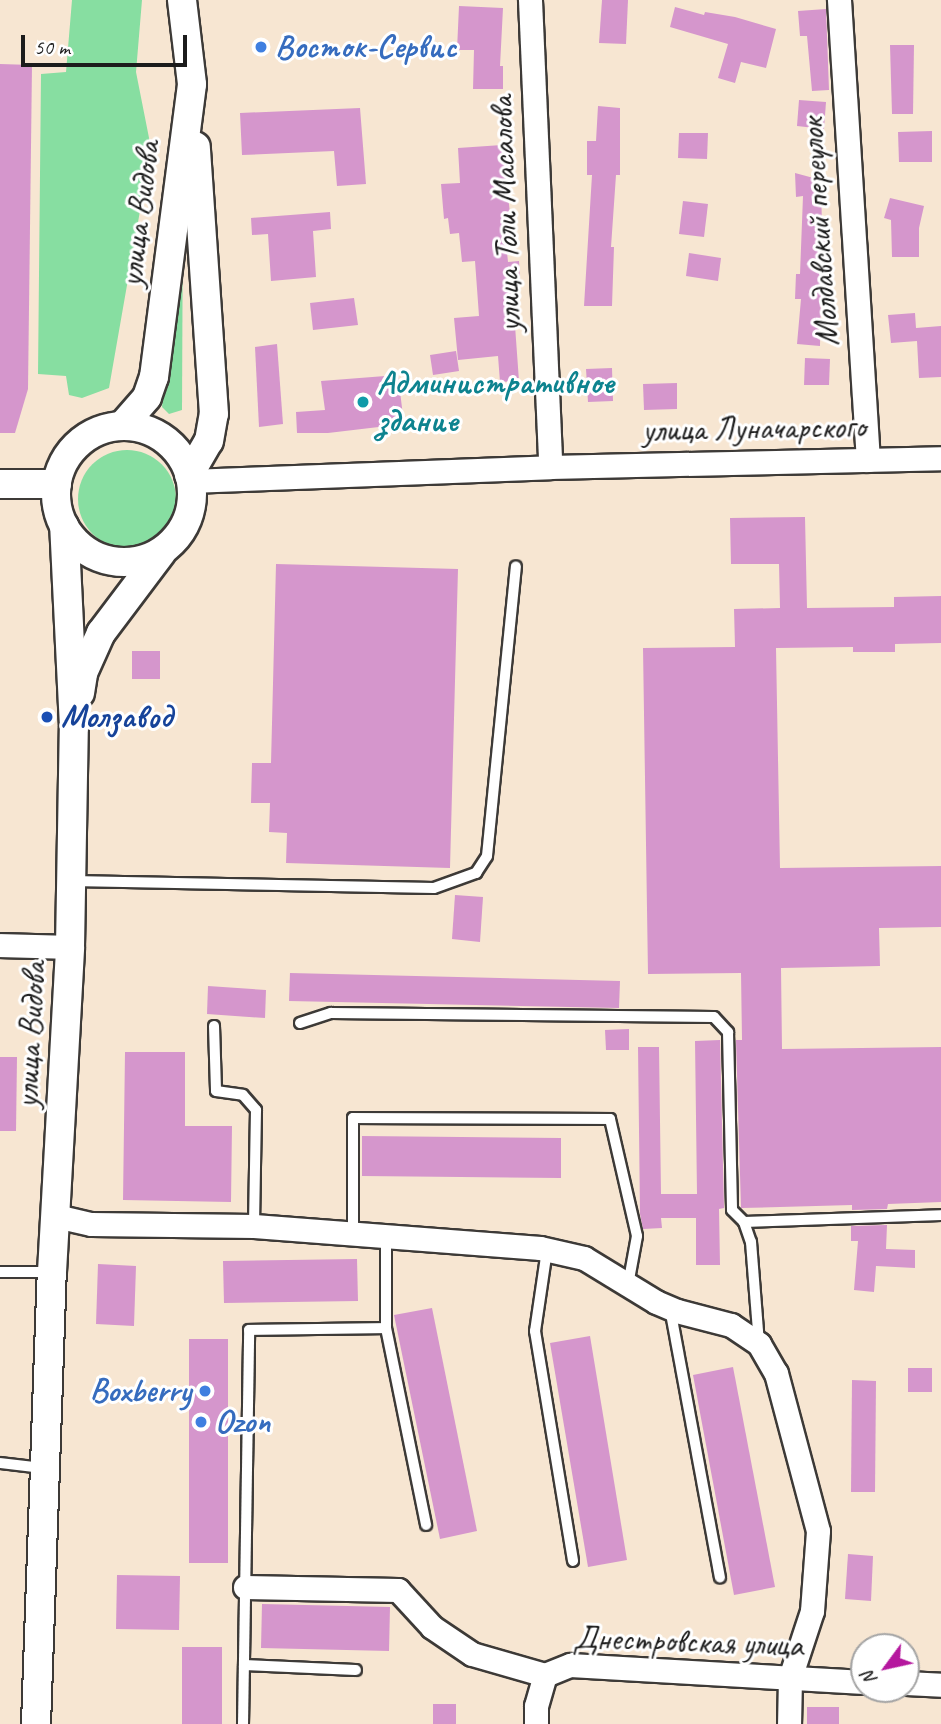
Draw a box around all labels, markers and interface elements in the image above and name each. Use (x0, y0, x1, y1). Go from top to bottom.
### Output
scale bar (24, 21, 191, 65)
place label: Восток-Сервис (275, 27, 456, 67)
text: 50 m (34, 34, 70, 60)
marker: Восток-Сервис (253, 39, 269, 55)
street label: улица Толи Масалова (482, 95, 530, 333)
street label: Молдавский переулок (792, 116, 848, 348)
street label: улица Видова (111, 139, 169, 289)
place label: Административное здание (377, 363, 614, 441)
marker: Административное здание (355, 394, 371, 410)
street label: улица Луначарского (642, 407, 866, 451)
place label: Молзавод (61, 697, 172, 737)
marker: Молзавод (39, 709, 55, 725)
street label: улица Видова (7, 961, 55, 1109)
place label: Boxberry (90, 1371, 191, 1411)
marker: Boxberry (197, 1383, 213, 1399)
place label: Ozon (215, 1402, 270, 1442)
marker: Ozon (193, 1414, 209, 1430)
street label: Днестровская улица (571, 1618, 805, 1666)
north arrow (850, 1633, 920, 1703)
text: N (856, 1667, 882, 1690)

